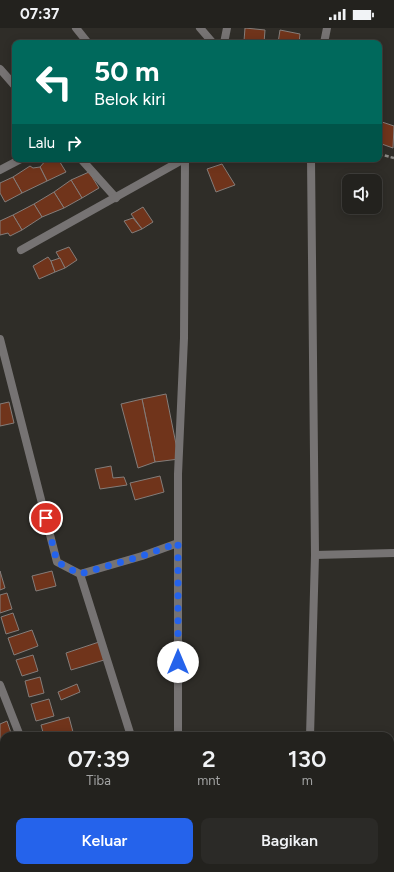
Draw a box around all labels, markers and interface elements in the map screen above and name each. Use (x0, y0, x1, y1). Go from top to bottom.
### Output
text: 07:37 (20, 5, 59, 23)
text: 50 m (94, 54, 160, 88)
icon: left (28, 56, 80, 108)
text: Belok kiri (94, 88, 166, 110)
icon: right (63, 132, 85, 154)
text: Lalu (28, 134, 55, 152)
map controls (342, 174, 382, 214)
button: sound (342, 174, 382, 214)
pin (29, 501, 63, 535)
icon: arrive (35, 507, 57, 529)
position arrow (157, 641, 199, 683)
text: 07:39 (67, 744, 130, 773)
text: 2 (202, 744, 216, 773)
text: 130 (288, 744, 327, 773)
text: Tiba (86, 773, 111, 788)
text: mnt (197, 773, 220, 788)
text: m (302, 773, 313, 788)
button: Keluar (16, 818, 193, 864)
button: Bagikan (201, 818, 378, 864)

